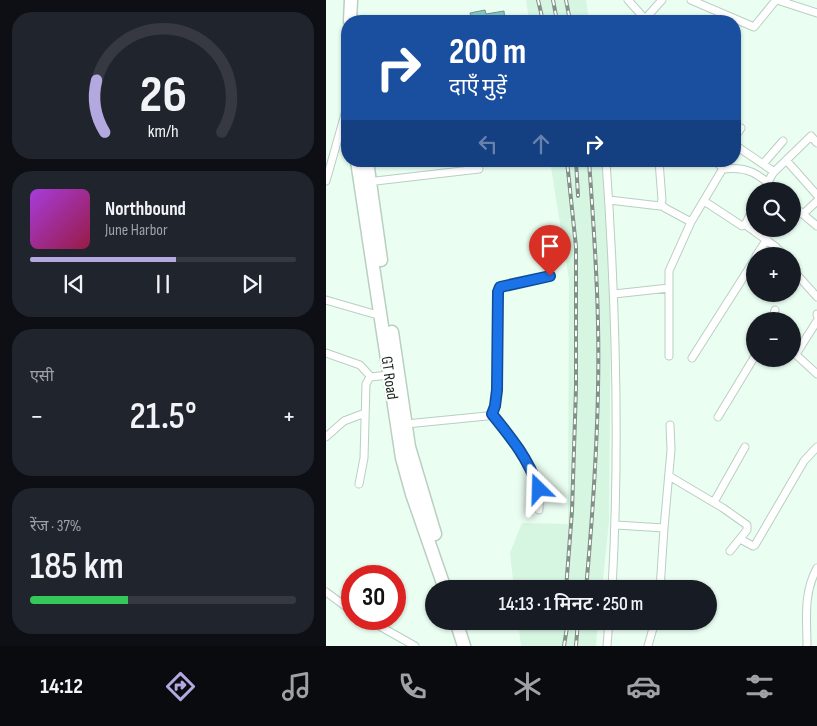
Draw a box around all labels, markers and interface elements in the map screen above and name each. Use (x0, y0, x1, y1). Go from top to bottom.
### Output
text: 200 m (449, 31, 526, 74)
icon: right (366, 35, 431, 100)
text: 26 (139, 64, 187, 127)
text: दाएँ मुड़ें (449, 74, 507, 101)
text: km/h (148, 121, 178, 142)
icon: left (474, 130, 502, 158)
icon: ahead (527, 130, 555, 158)
icon: right (580, 130, 608, 158)
map controls (746, 182, 801, 367)
button: search (746, 182, 801, 237)
text: Northbound (105, 198, 186, 221)
text: June Harbor (105, 221, 168, 240)
pin (529, 225, 571, 276)
icon: arrive (536, 232, 564, 260)
button: + (746, 247, 801, 302)
icon: previous (60, 270, 88, 298)
icon: pause (149, 270, 177, 298)
icon: next (238, 270, 266, 298)
button: − (746, 312, 801, 367)
street label: GT Road (377, 355, 401, 401)
text: एसी (30, 367, 54, 386)
text: 21.5° (129, 394, 197, 439)
text: − (30, 400, 44, 433)
text: + (282, 400, 296, 433)
position arrow (512, 462, 564, 514)
text: रेंज · 37% (30, 517, 81, 536)
text: 185 km (30, 544, 124, 589)
speed limit sign: 30 (341, 565, 406, 630)
text: 14:13 · 1 मिनट · 250 m (499, 593, 643, 616)
icon: directions (163, 669, 198, 704)
icon: music (279, 669, 314, 704)
icon: phone (395, 669, 430, 704)
icon: climate (510, 669, 545, 704)
icon: car (626, 669, 661, 704)
icon: filters (742, 669, 777, 704)
text: 14:12 (40, 673, 83, 700)

